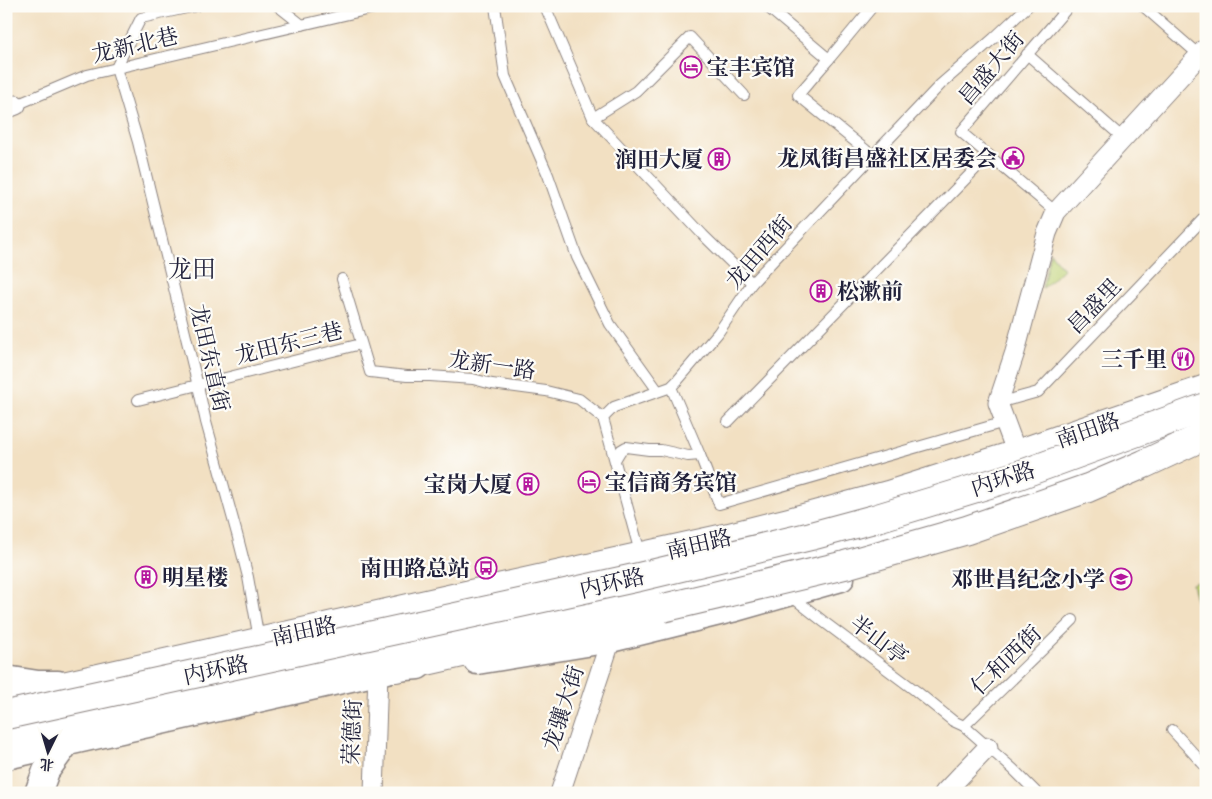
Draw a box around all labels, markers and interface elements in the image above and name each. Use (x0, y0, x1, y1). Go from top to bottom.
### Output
street label: 龙新北巷 (89, 21, 181, 69)
street label: 昌盛大街 (952, 25, 1030, 111)
place label: 宝丰宾馆 (707, 53, 795, 82)
hotel icon: 宝丰宾馆 (679, 55, 703, 79)
place label: 龙凤街昌盛社区居委会 (777, 144, 997, 173)
place label: 润田大厦 (615, 145, 703, 174)
public building icon: 龙凤街昌盛社区居委会 (1001, 146, 1025, 170)
building icon: 润田大厦 (707, 147, 731, 171)
street label: 龙田西街 (719, 209, 799, 295)
district label: 龙田 (168, 253, 216, 284)
street label: 昌盛里 (1061, 272, 1127, 340)
place label: 松漱前 (837, 277, 903, 306)
building icon: 松漱前 (809, 279, 833, 303)
street label: 龙田东直街 (183, 301, 237, 415)
street label: 龙田东三巷 (232, 316, 346, 370)
street label: 龙新一路 (446, 345, 538, 385)
place label: 三千里 (1101, 345, 1167, 374)
restaurant icon: 三千里 (1171, 347, 1195, 371)
street label: 南田路 (1052, 406, 1124, 454)
street label: 内环路 (967, 455, 1039, 503)
place label: 宝信商务宾馆 (605, 468, 737, 497)
place label: 宝岗大厦 (424, 470, 512, 499)
hotel icon: 宝信商务宾馆 (577, 470, 601, 494)
building icon: 宝岗大厦 (516, 472, 540, 496)
street label: 南田路 (664, 522, 734, 566)
place label: 南田路总站 (360, 554, 470, 583)
bus stop icon: 南田路总站 (474, 556, 498, 580)
street label: 内环路 (577, 561, 647, 605)
place label: 明星楼 (162, 563, 228, 592)
building icon: 明星楼 (134, 565, 158, 589)
place label: 邓世昌纪念小学 (951, 565, 1105, 594)
school or university icon: 邓世昌纪念小学 (1109, 567, 1133, 591)
street label: 半山亭 (844, 609, 914, 671)
street label: 南田路 (269, 610, 339, 652)
street label: 仁和西街 (964, 619, 1048, 701)
street label: 内环路 (181, 649, 251, 691)
street label: 龙骧大街 (536, 662, 590, 754)
street label: 荣德街 (336, 699, 368, 765)
north arrow (22, 726, 72, 776)
text: 北 (39, 755, 55, 775)

